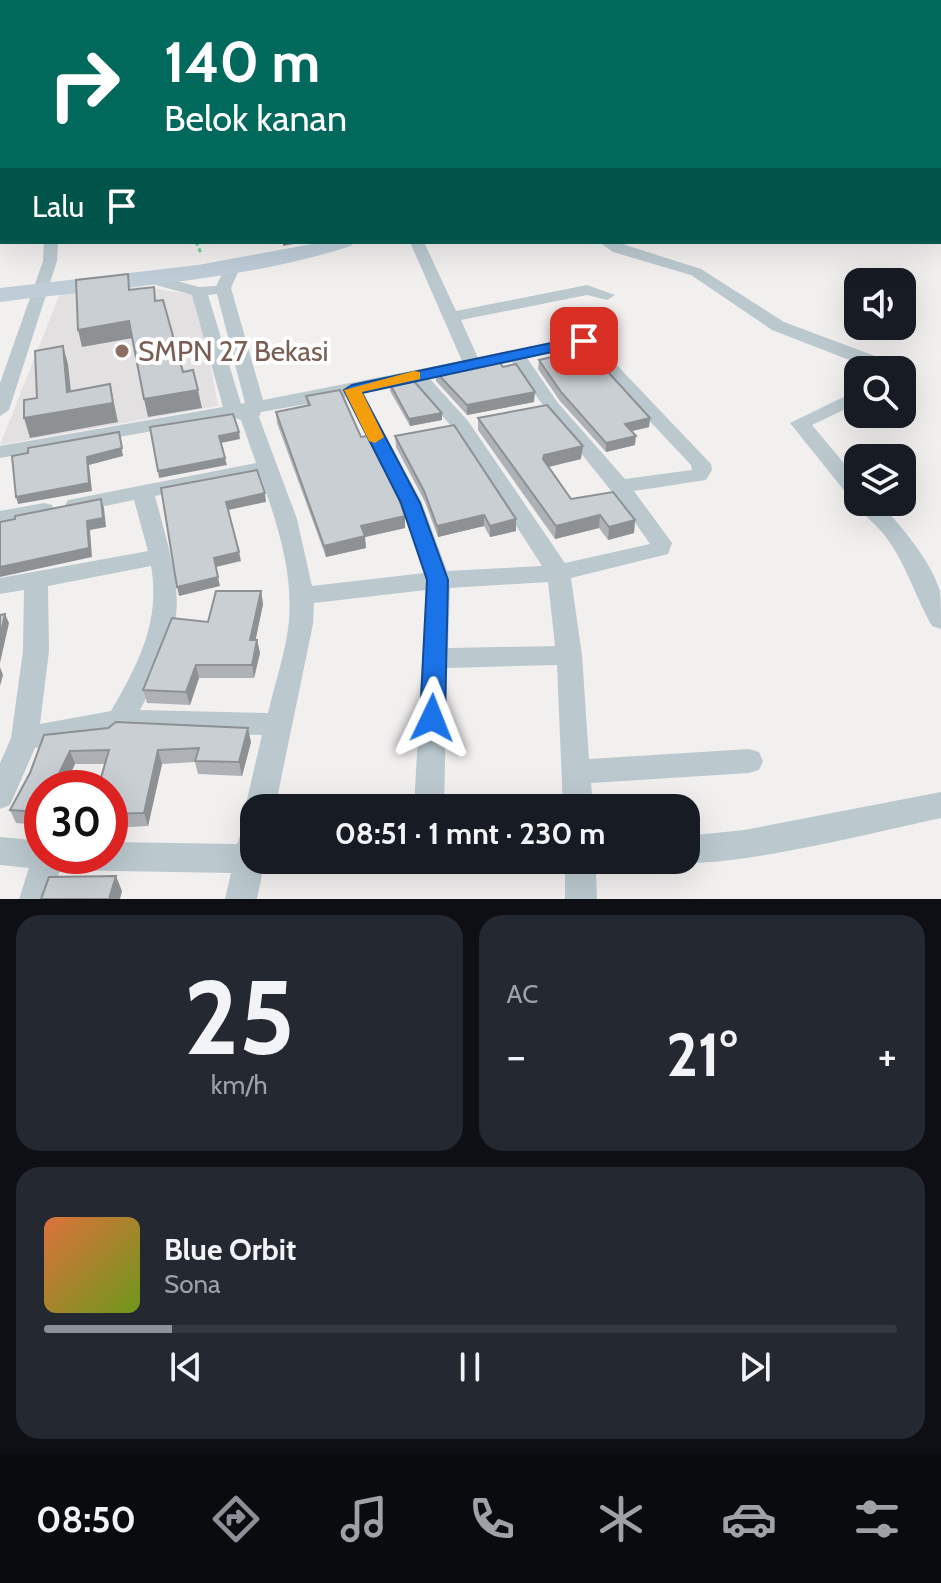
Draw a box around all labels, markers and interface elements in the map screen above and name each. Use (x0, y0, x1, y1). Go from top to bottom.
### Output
text: 140 m (164, 28, 320, 96)
icon: right (32, 32, 136, 136)
text: Belok kanan (164, 96, 347, 140)
icon: arrive (100, 184, 144, 228)
text: Lalu (32, 188, 84, 225)
map controls (844, 268, 916, 516)
button: sound (844, 268, 916, 340)
pin (550, 307, 618, 375)
icon: arrive (562, 319, 606, 363)
place label: SMPN 27 Bekasi (138, 334, 328, 368)
marker: SMPN 27 Bekasi (113, 342, 131, 360)
button: search (844, 356, 916, 428)
button: layers (844, 444, 916, 516)
position arrow (390, 676, 474, 760)
speed limit sign: 30 (24, 770, 128, 874)
text: 08:51 · 1 mnt · 230 m (335, 815, 605, 852)
text: 25 (184, 954, 295, 1080)
text: AC (507, 978, 538, 1010)
text: 21° (666, 1018, 737, 1091)
text: − (507, 1029, 526, 1082)
text: + (878, 1029, 897, 1082)
text: km/h (211, 1069, 268, 1101)
text: Blue Orbit (164, 1231, 296, 1268)
text: Sona (164, 1268, 221, 1300)
icon: previous (164, 1345, 208, 1389)
icon: pause (448, 1345, 492, 1389)
icon: next (733, 1345, 777, 1389)
icon: directions (208, 1491, 264, 1547)
icon: music (336, 1491, 392, 1547)
icon: phone (464, 1491, 520, 1547)
icon: climate (593, 1491, 649, 1547)
icon: car (721, 1491, 777, 1547)
icon: filters (849, 1491, 905, 1547)
text: 08:50 (36, 1497, 136, 1541)

